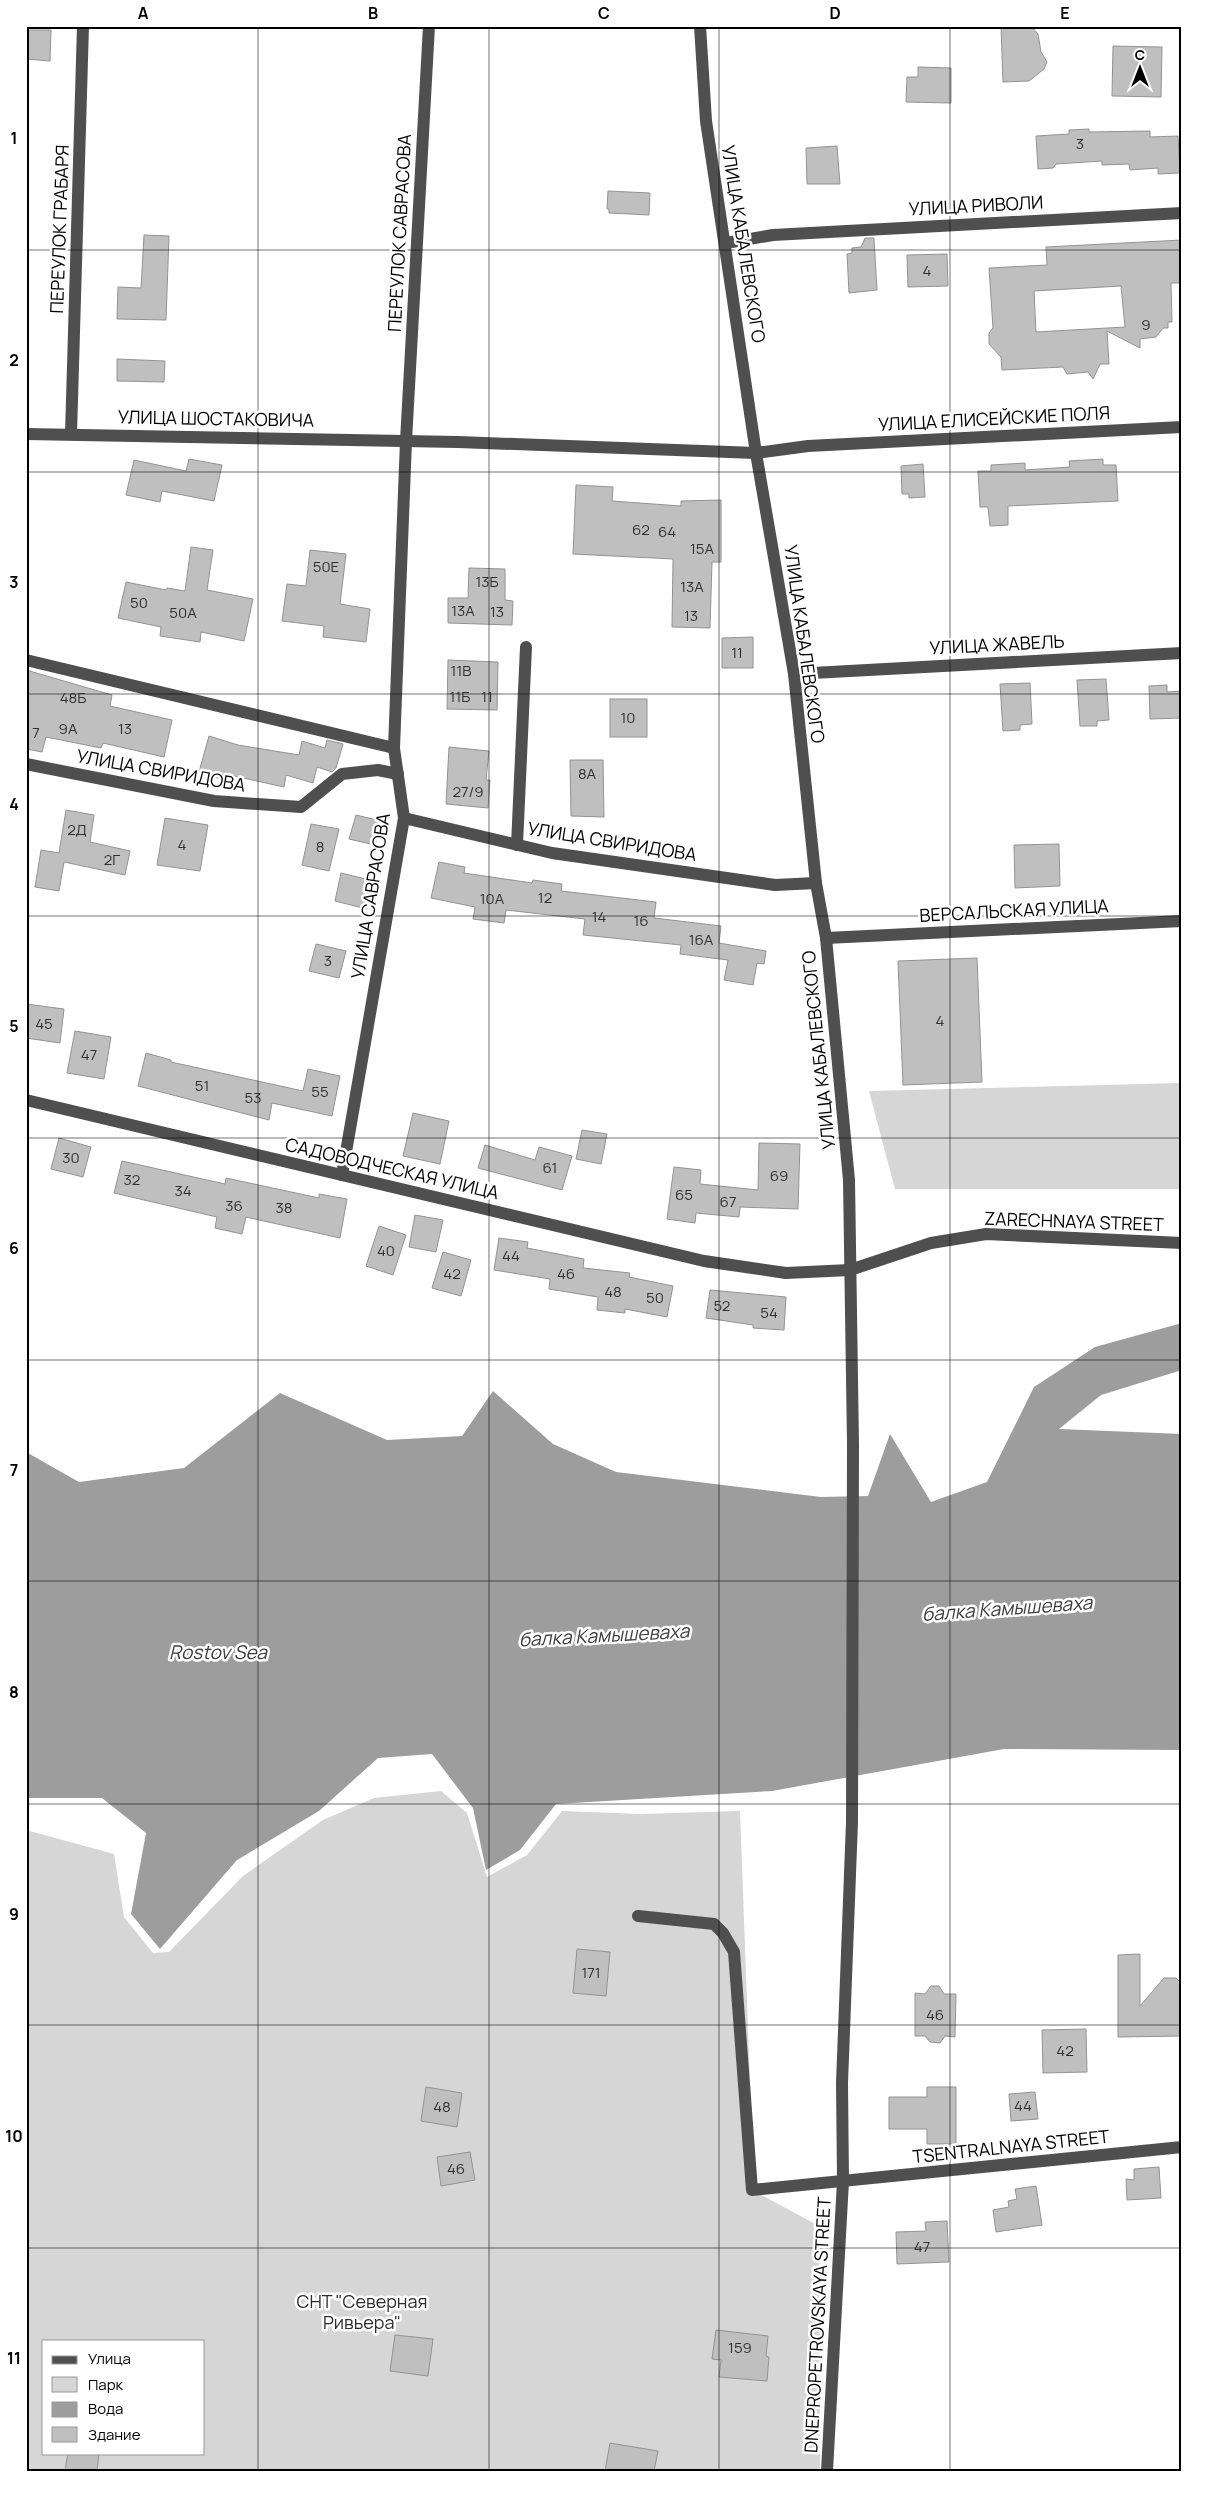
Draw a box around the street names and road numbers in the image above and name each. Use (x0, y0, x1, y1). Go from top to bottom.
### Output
street label: ПЕРЕУЛОК САВРАСОВА (382, 133, 416, 333)
street label: УЛИЦА КАБАЛЕВСКОГО (717, 143, 771, 344)
street label: ПЕРЕУЛОК ГРАБАРЯ (44, 144, 74, 314)
street label: УЛИЦА РИВОЛИ (908, 189, 1044, 221)
street label: УЛИЦА ЕЛИСЕЙСКИЕ ПОЛЯ (877, 400, 1111, 436)
street label: УЛИЦА ШОСТАКОВИЧА (118, 404, 315, 432)
street label: УЛИЦА КАБАЛЕВСКОГО (779, 543, 831, 744)
street label: УЛИЦА ЖАВЕЛЬ (929, 628, 1065, 660)
street label: УЛИЦА СВИРИДОВА (75, 743, 248, 797)
street label: УЛИЦА САВРАСОВА (345, 811, 395, 981)
street label: УЛИЦА СВИРИДОВА (526, 816, 699, 866)
street label: ВЕРСАЛЬСКАЯ УЛИЦА (919, 893, 1110, 927)
street label: УЛИЦА КАБАЛЕВСКОГО (796, 949, 840, 1151)
street label: САДОВОДЧЕСКАЯ УЛИЦА (283, 1132, 502, 1204)
street label: ZARECHNAYA STREET (984, 1206, 1164, 1236)
street label: TSENTRALNAYA STREET (911, 2124, 1111, 2168)
street label: DNEPROPETROVSKAYA STREET (798, 2196, 836, 2454)

